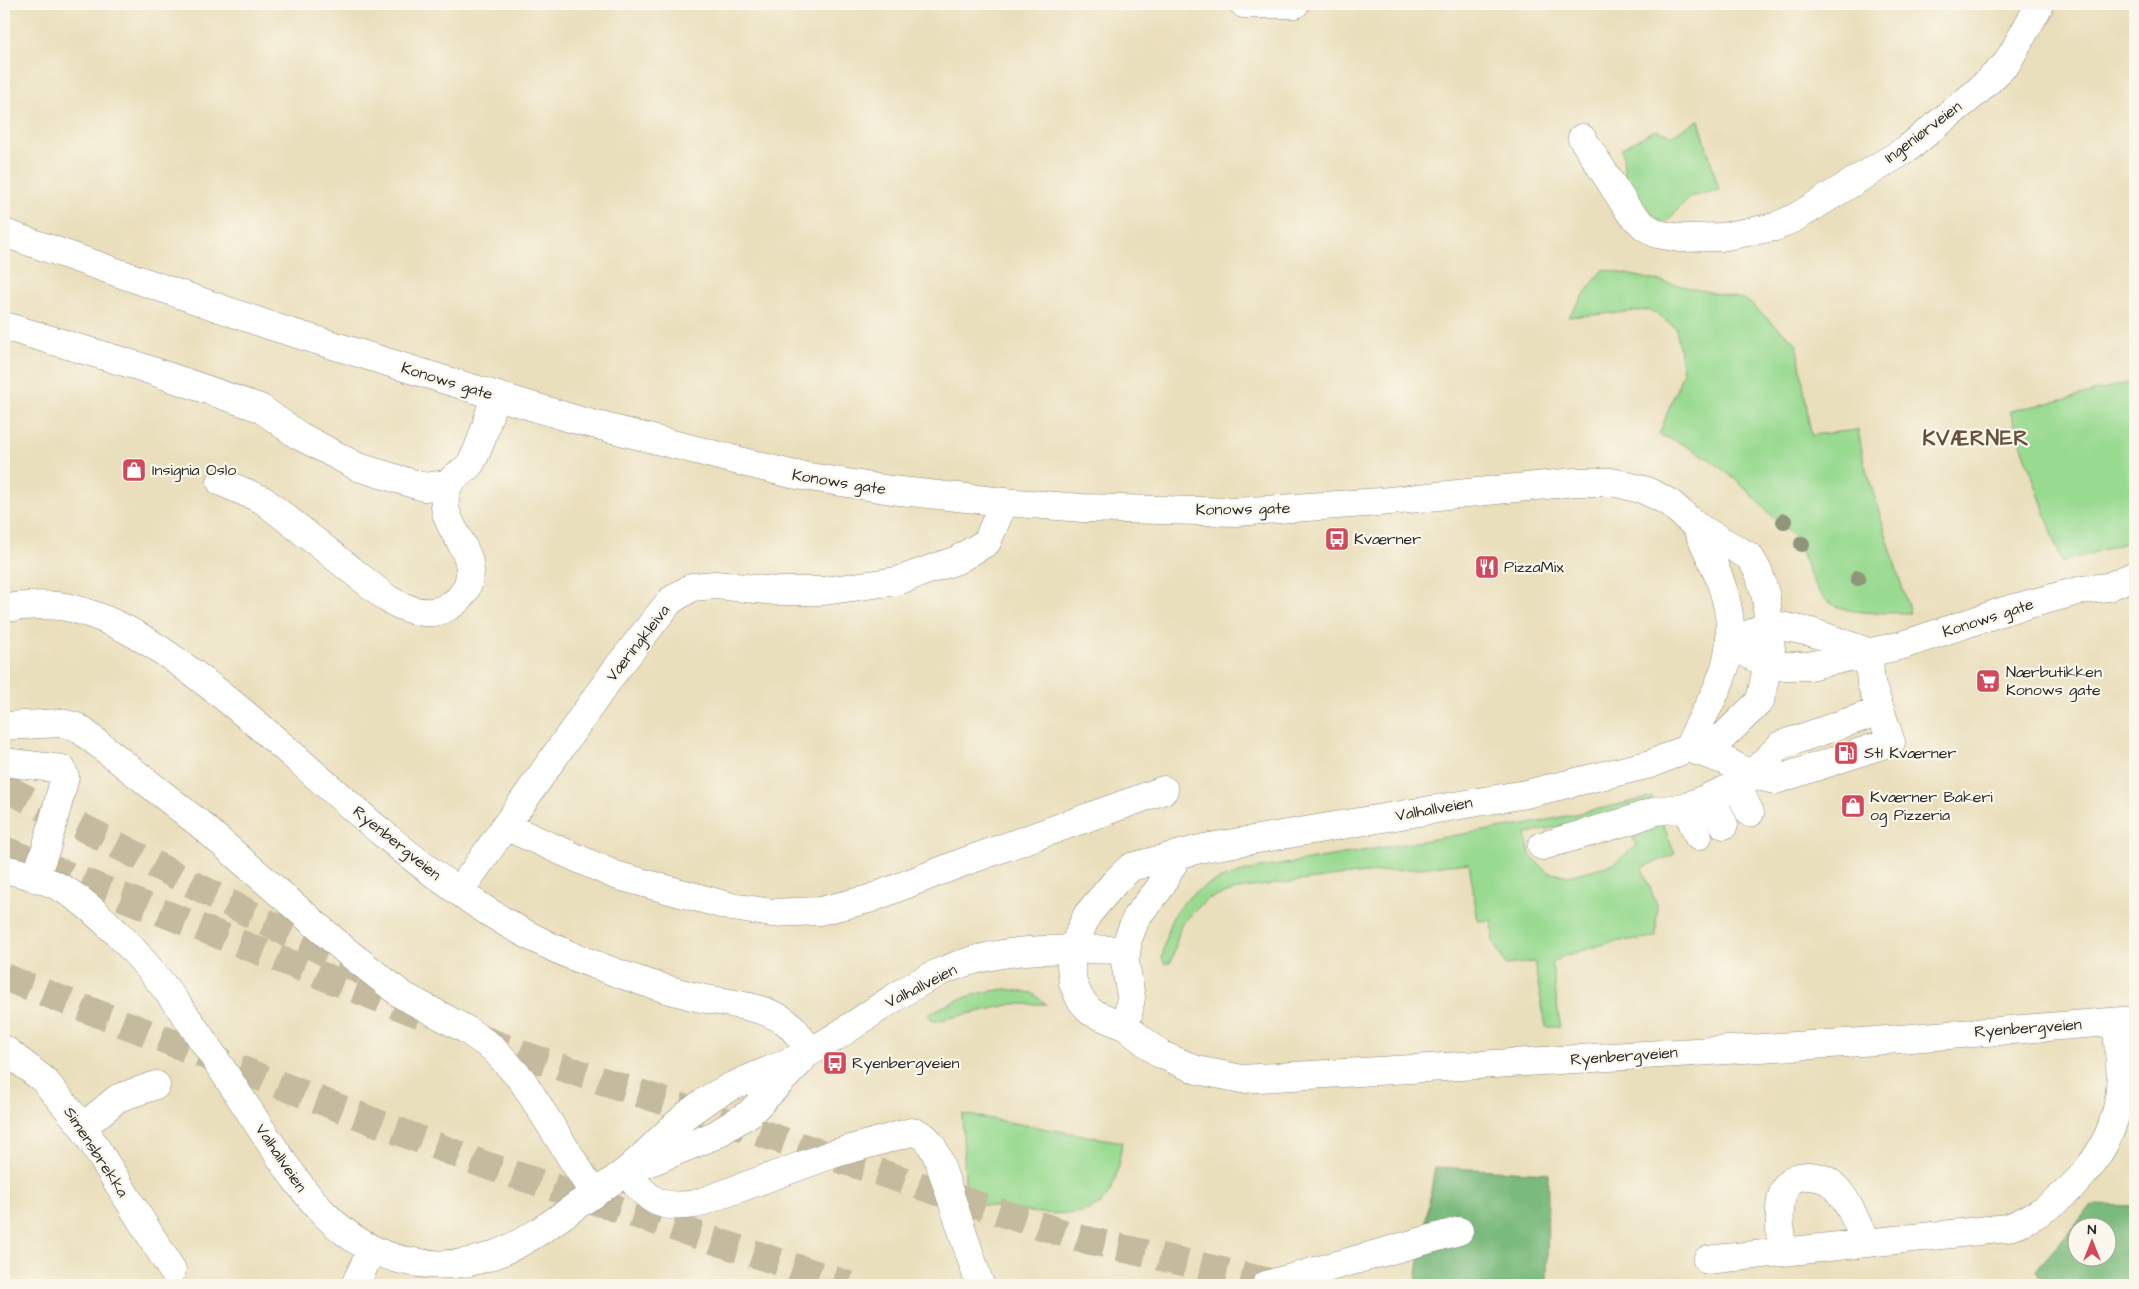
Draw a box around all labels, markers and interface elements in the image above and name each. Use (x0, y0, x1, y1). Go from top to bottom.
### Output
street label: Ingeniørveien (1880, 96, 1967, 169)
street label: Konows gate (398, 357, 496, 406)
district label: KVÆRNER (1923, 424, 2029, 453)
shop icon: Insignia Oslo (121, 457, 147, 483)
place label: Insignia Oslo (152, 459, 236, 482)
street label: Konows gate (790, 464, 888, 501)
street label: Konows gate (1196, 497, 1291, 522)
bus stop icon: Kværner (1324, 526, 1350, 552)
place label: Kværner (1354, 528, 1421, 550)
restaurant icon: PizzaMix (1474, 554, 1500, 580)
place label: PizzaMix (1504, 556, 1564, 578)
street label: Konows gate (1940, 593, 2037, 644)
street label: Væringkleiva (601, 600, 676, 687)
place label: Nærbutikken Konows gate (2006, 661, 2102, 702)
supermarket icon: Nærbutikken Konows gate (1975, 668, 2001, 694)
fuel station icon: St1 Kværner (1833, 740, 1859, 766)
place label: St1 Kværner (1864, 742, 1956, 764)
place label: Kværner Bakeri og Pizzeria (1870, 786, 1993, 827)
street label: Valhallveien (1394, 791, 1474, 827)
shop icon: Kværner Bakeri og Pizzeria (1840, 793, 1866, 819)
street label: Ryenbergveien (348, 801, 446, 886)
street label: Valhallveien (881, 959, 961, 1013)
street label: Ryenbergveien (1974, 1013, 2083, 1044)
street label: Ryenbergveien (1570, 1041, 1679, 1072)
bus stop icon: Ryenbergveien (822, 1050, 848, 1076)
place label: Ryenbergveien (852, 1052, 960, 1075)
street label: Simensbrekka (58, 1102, 134, 1202)
street label: Valhallveien (250, 1120, 312, 1196)
north arrow (2066, 1216, 2116, 1266)
text: N (2088, 1220, 2097, 1240)

